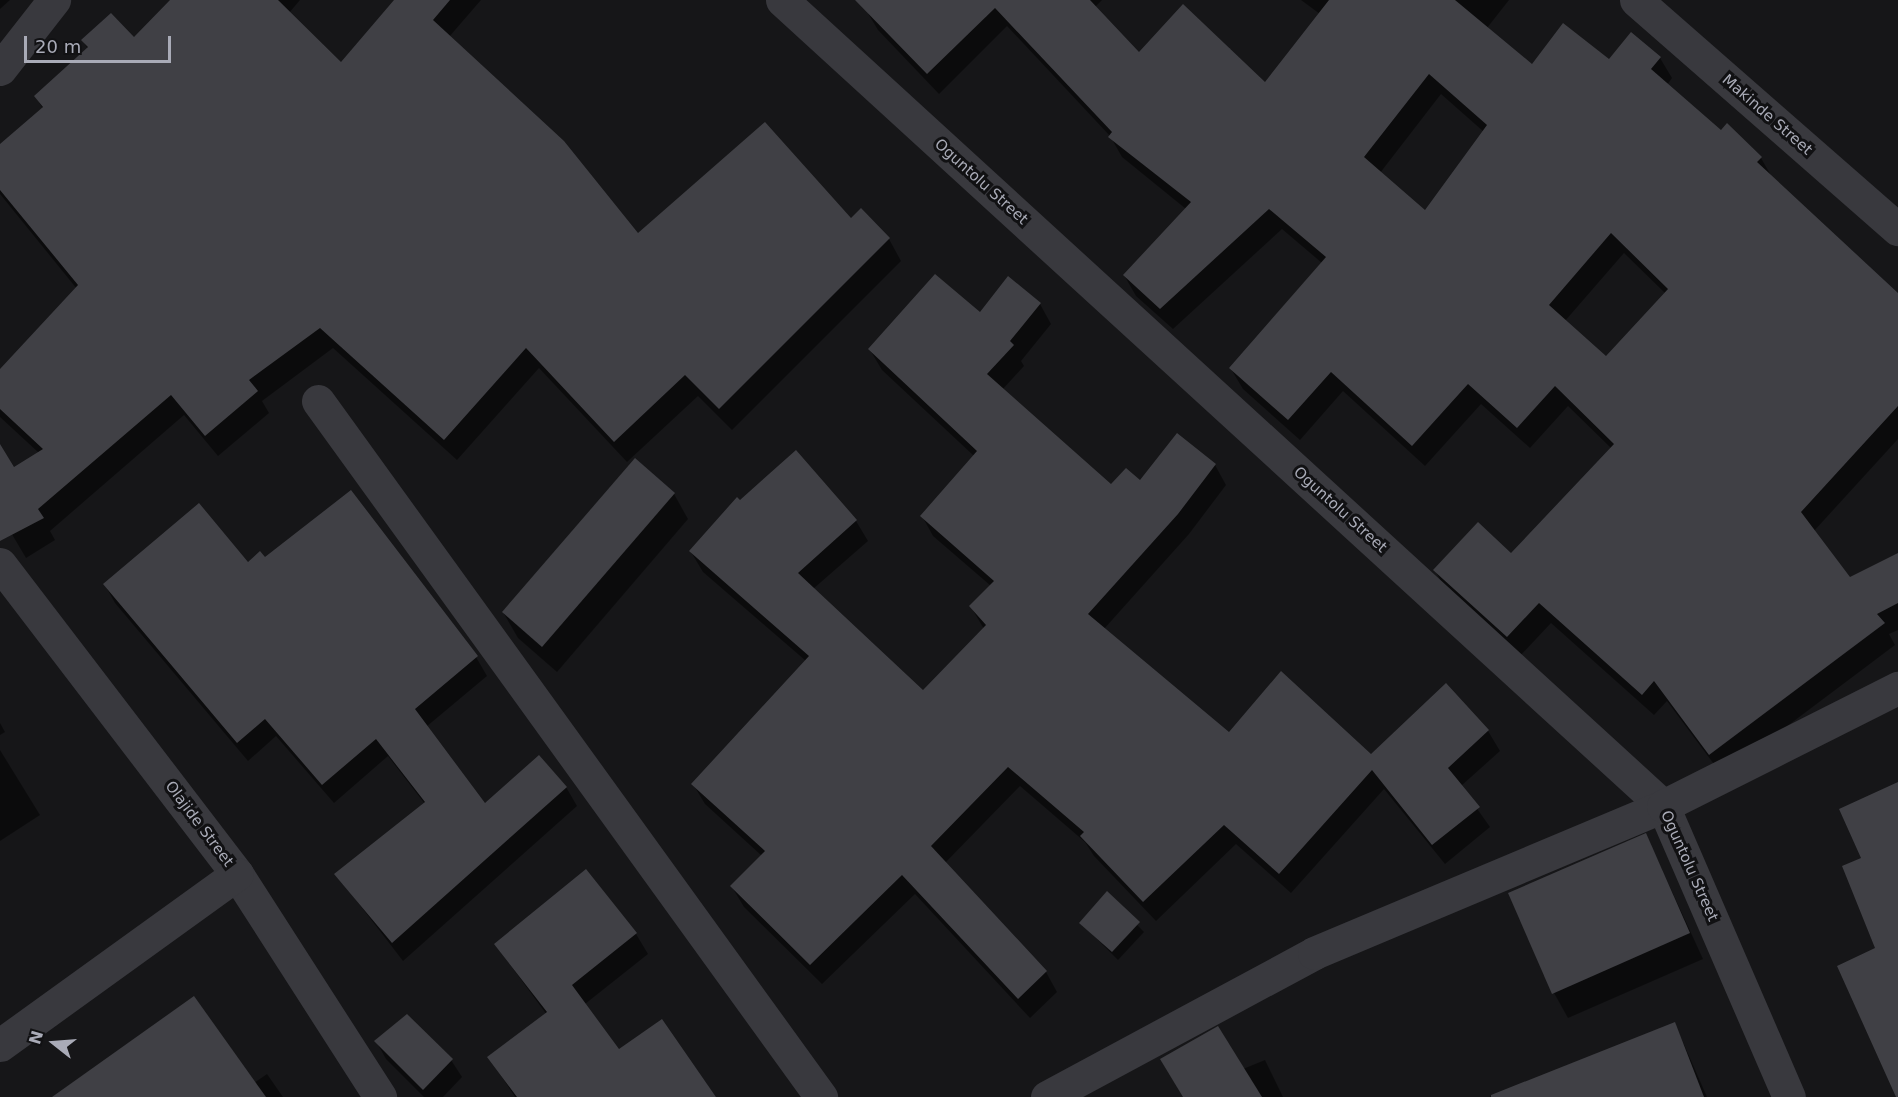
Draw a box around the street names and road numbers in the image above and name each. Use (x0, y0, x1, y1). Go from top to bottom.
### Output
street label: Makinde Street (1718, 71, 1816, 159)
street label: Oguntolu Street (931, 135, 1031, 229)
street label: Oguntolu Street (1290, 463, 1390, 557)
street label: Olajide Street (161, 778, 237, 870)
street label: Oguntolu Street (1656, 808, 1722, 924)

